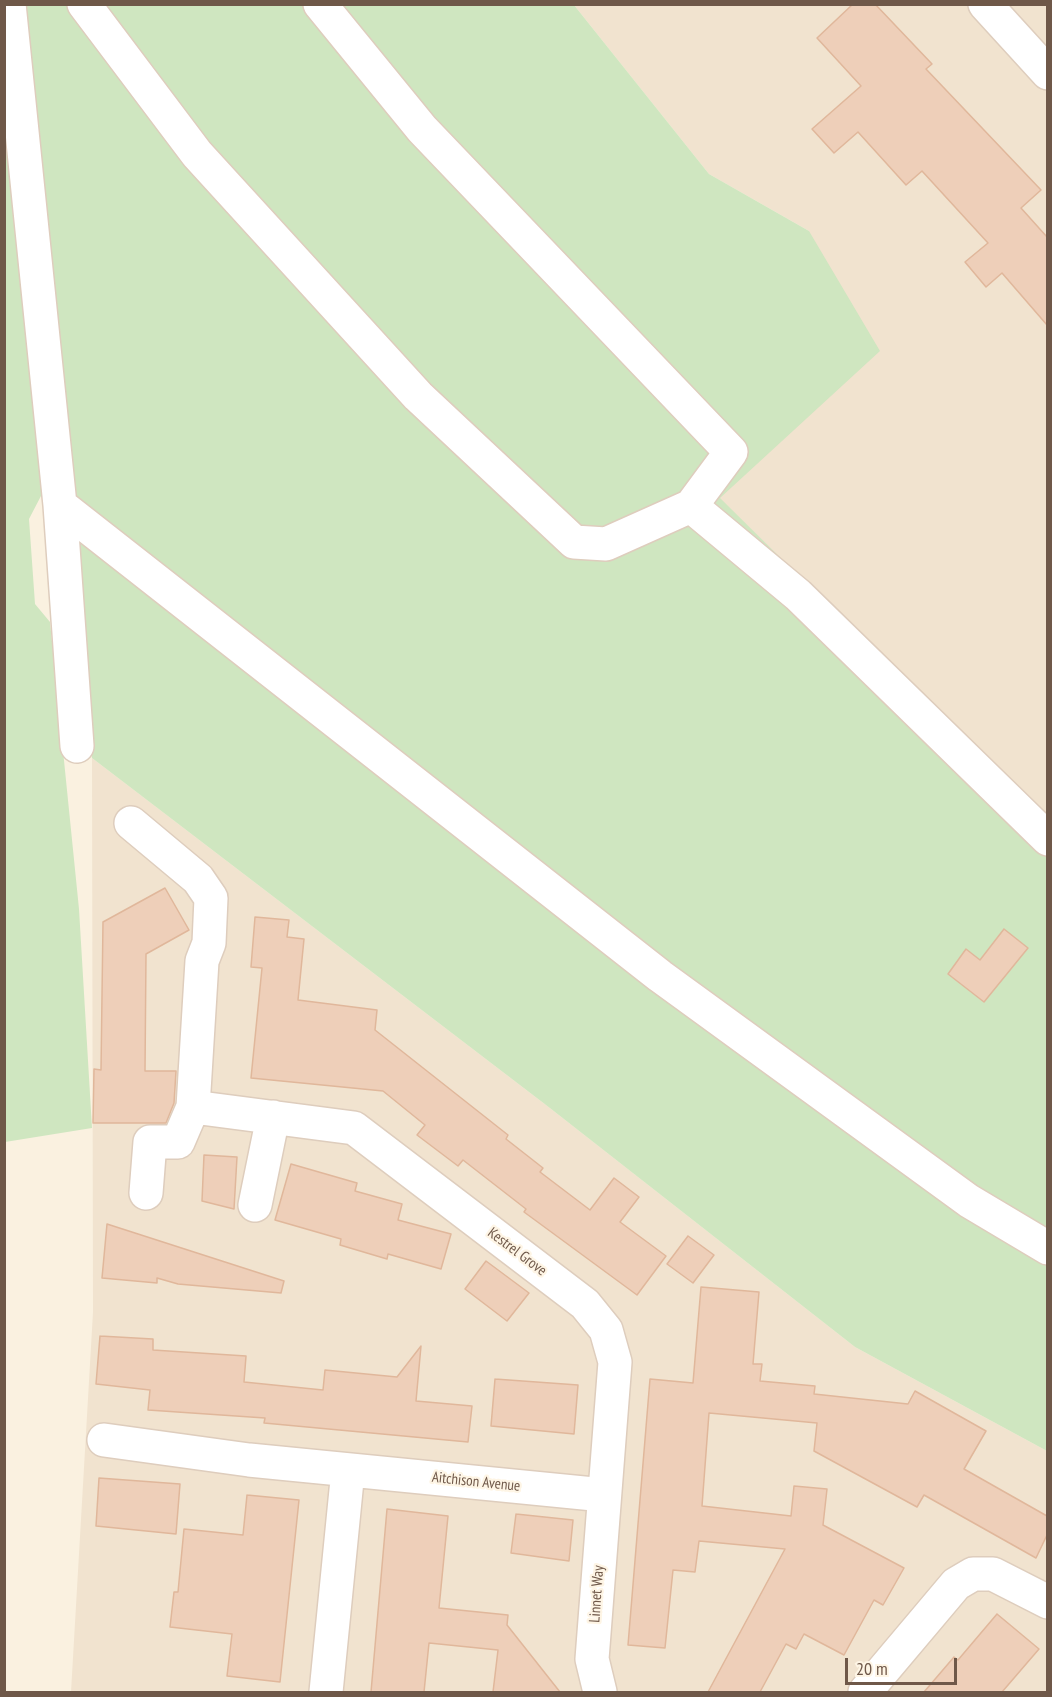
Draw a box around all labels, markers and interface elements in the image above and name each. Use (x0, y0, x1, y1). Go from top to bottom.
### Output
street label: Kestrel Grove (484, 1224, 550, 1280)
street label: Aitchison Avenue (431, 1468, 521, 1496)
street label: Linnet Way (586, 1565, 608, 1623)
scale bar (848, 1646, 960, 1684)
text: 20 m (856, 1657, 888, 1680)

